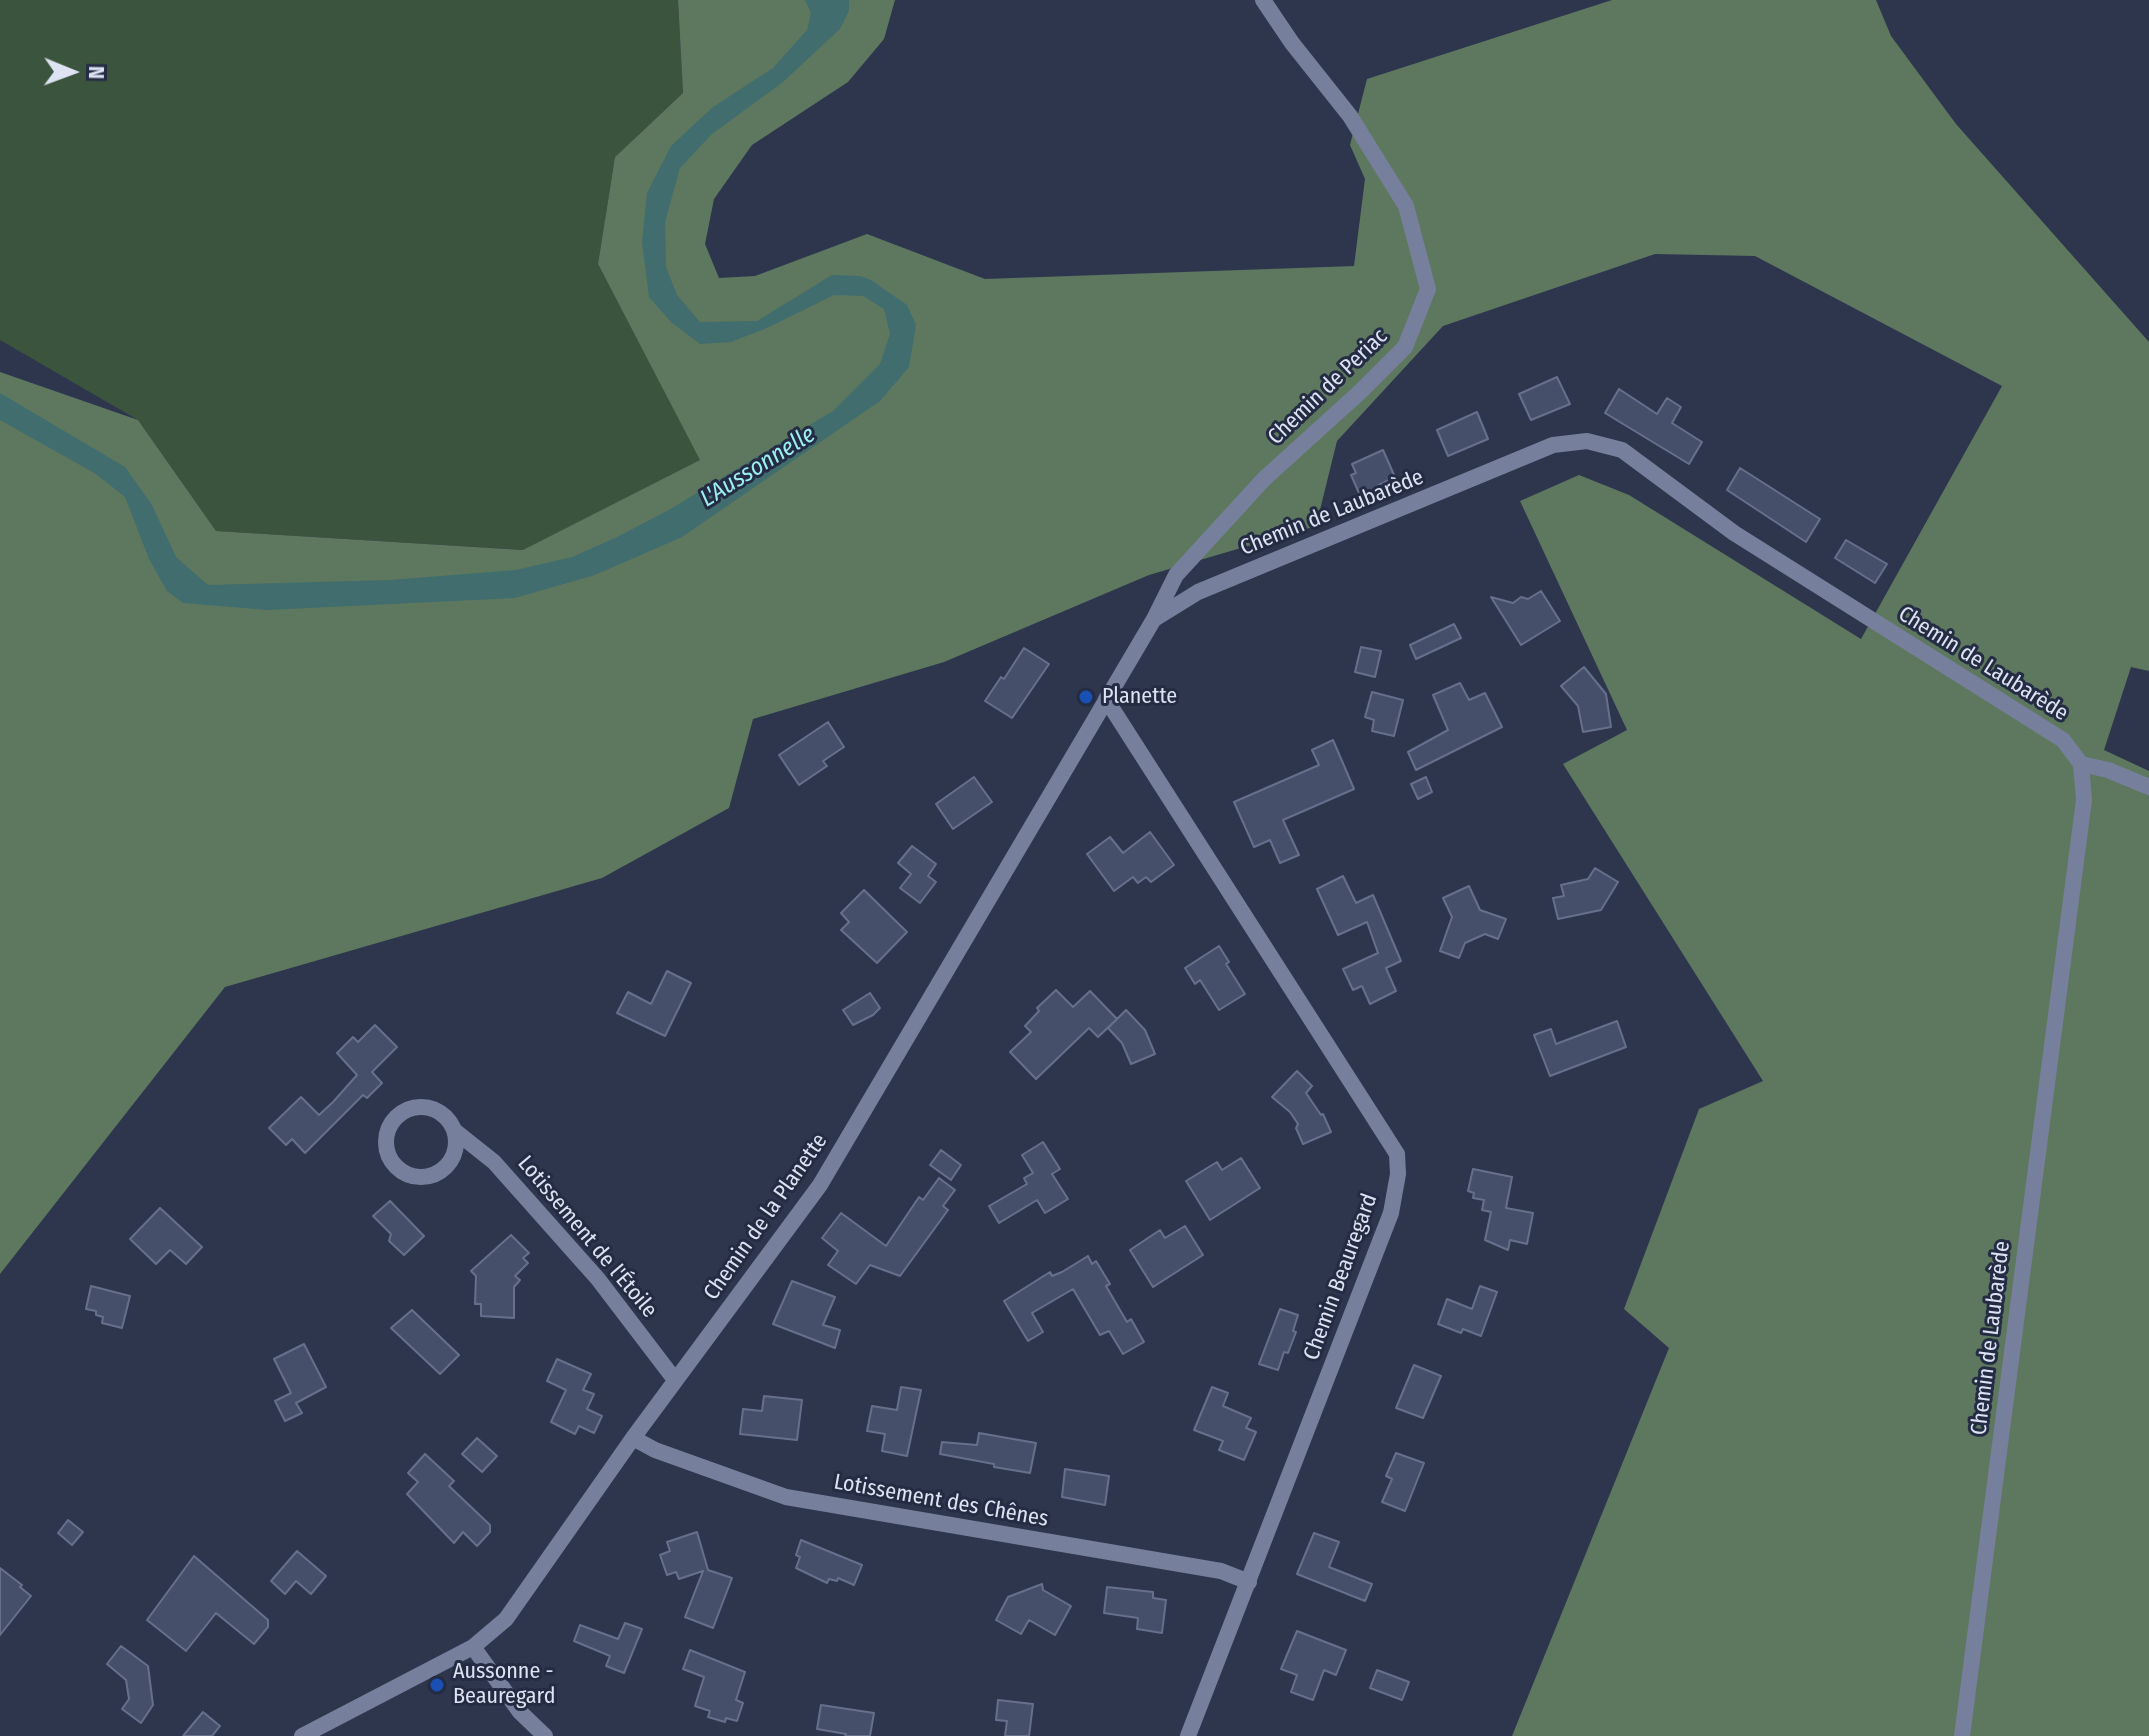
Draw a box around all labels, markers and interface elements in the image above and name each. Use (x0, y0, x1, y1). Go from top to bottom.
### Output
north arrow (32, 32, 112, 112)
text: N (83, 66, 110, 79)
street label: Chemin de Periac (1263, 323, 1393, 451)
water label: L'Aussonnelle (695, 420, 821, 514)
street label: Chemin de Laubarède (1237, 464, 1427, 562)
street label: Chemin de Laubarède (1893, 601, 2073, 727)
place label: Planette (1102, 684, 1177, 710)
marker: Planette (1077, 688, 1095, 706)
street label: Chemin de la Planette (699, 1129, 833, 1305)
street label: Lotissement de l'Étoile (512, 1151, 662, 1323)
street label: Chemin Beauregard (1299, 1190, 1383, 1364)
street label: Chemin de Laubarède (1966, 1240, 2016, 1436)
street label: Lotissement des Chênes (832, 1469, 1050, 1533)
place label: Aussonne - Beauregard (453, 1659, 555, 1710)
marker: Aussonne - Beauregard (428, 1676, 446, 1694)

